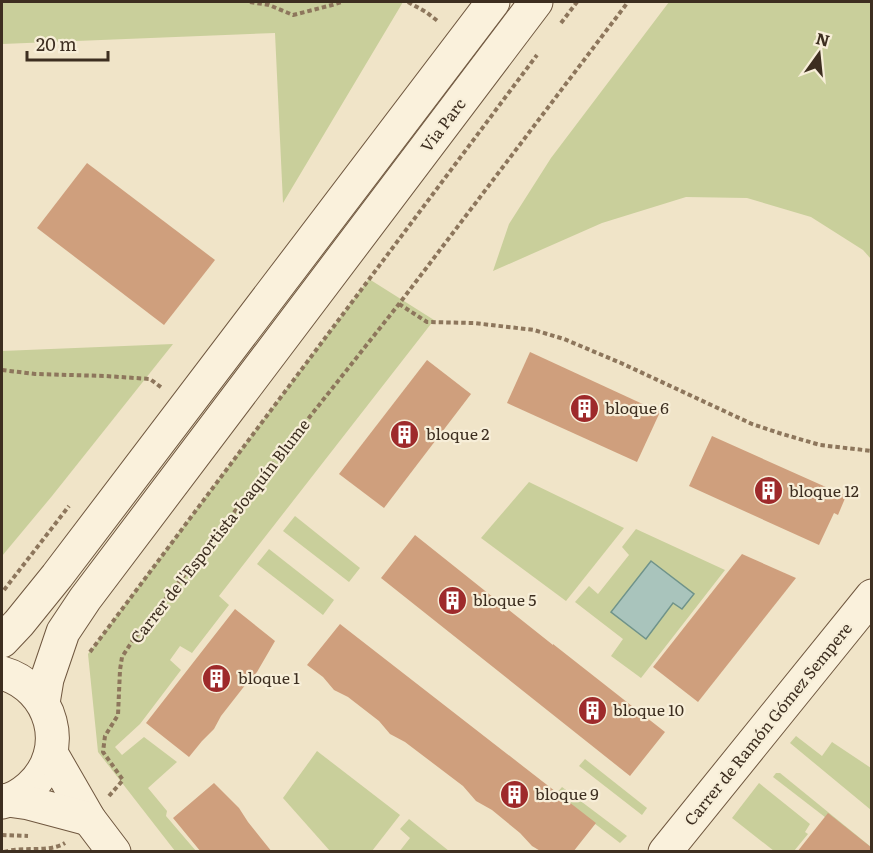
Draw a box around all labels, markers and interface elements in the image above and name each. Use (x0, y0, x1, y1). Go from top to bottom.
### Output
scale bar (27, 24, 108, 62)
north arrow (789, 24, 849, 84)
text: N (814, 25, 833, 52)
text: 20 m (36, 30, 77, 57)
street label: Via Parc (414, 92, 471, 156)
building icon: bloque 6 (568, 392, 600, 424)
place label: bloque 6 (605, 395, 669, 419)
street label: Carrer de l'Esportista Joaquín Blume (124, 413, 315, 648)
building icon: bloque 2 (389, 418, 421, 450)
place label: bloque 2 (426, 421, 489, 445)
building icon: bloque 12 (752, 475, 784, 507)
place label: bloque 12 (789, 478, 859, 502)
building icon: bloque 5 (436, 584, 468, 616)
place label: bloque 5 (473, 587, 536, 611)
street label: Carrer de Ramón Gómez Sempere (678, 617, 857, 830)
building icon: bloque 1 (201, 662, 233, 694)
place label: bloque 1 (238, 665, 300, 689)
building icon: bloque 10 (576, 694, 608, 726)
place label: bloque 10 (613, 697, 684, 721)
building icon: bloque 9 (498, 778, 530, 810)
place label: bloque 9 (535, 781, 599, 805)

